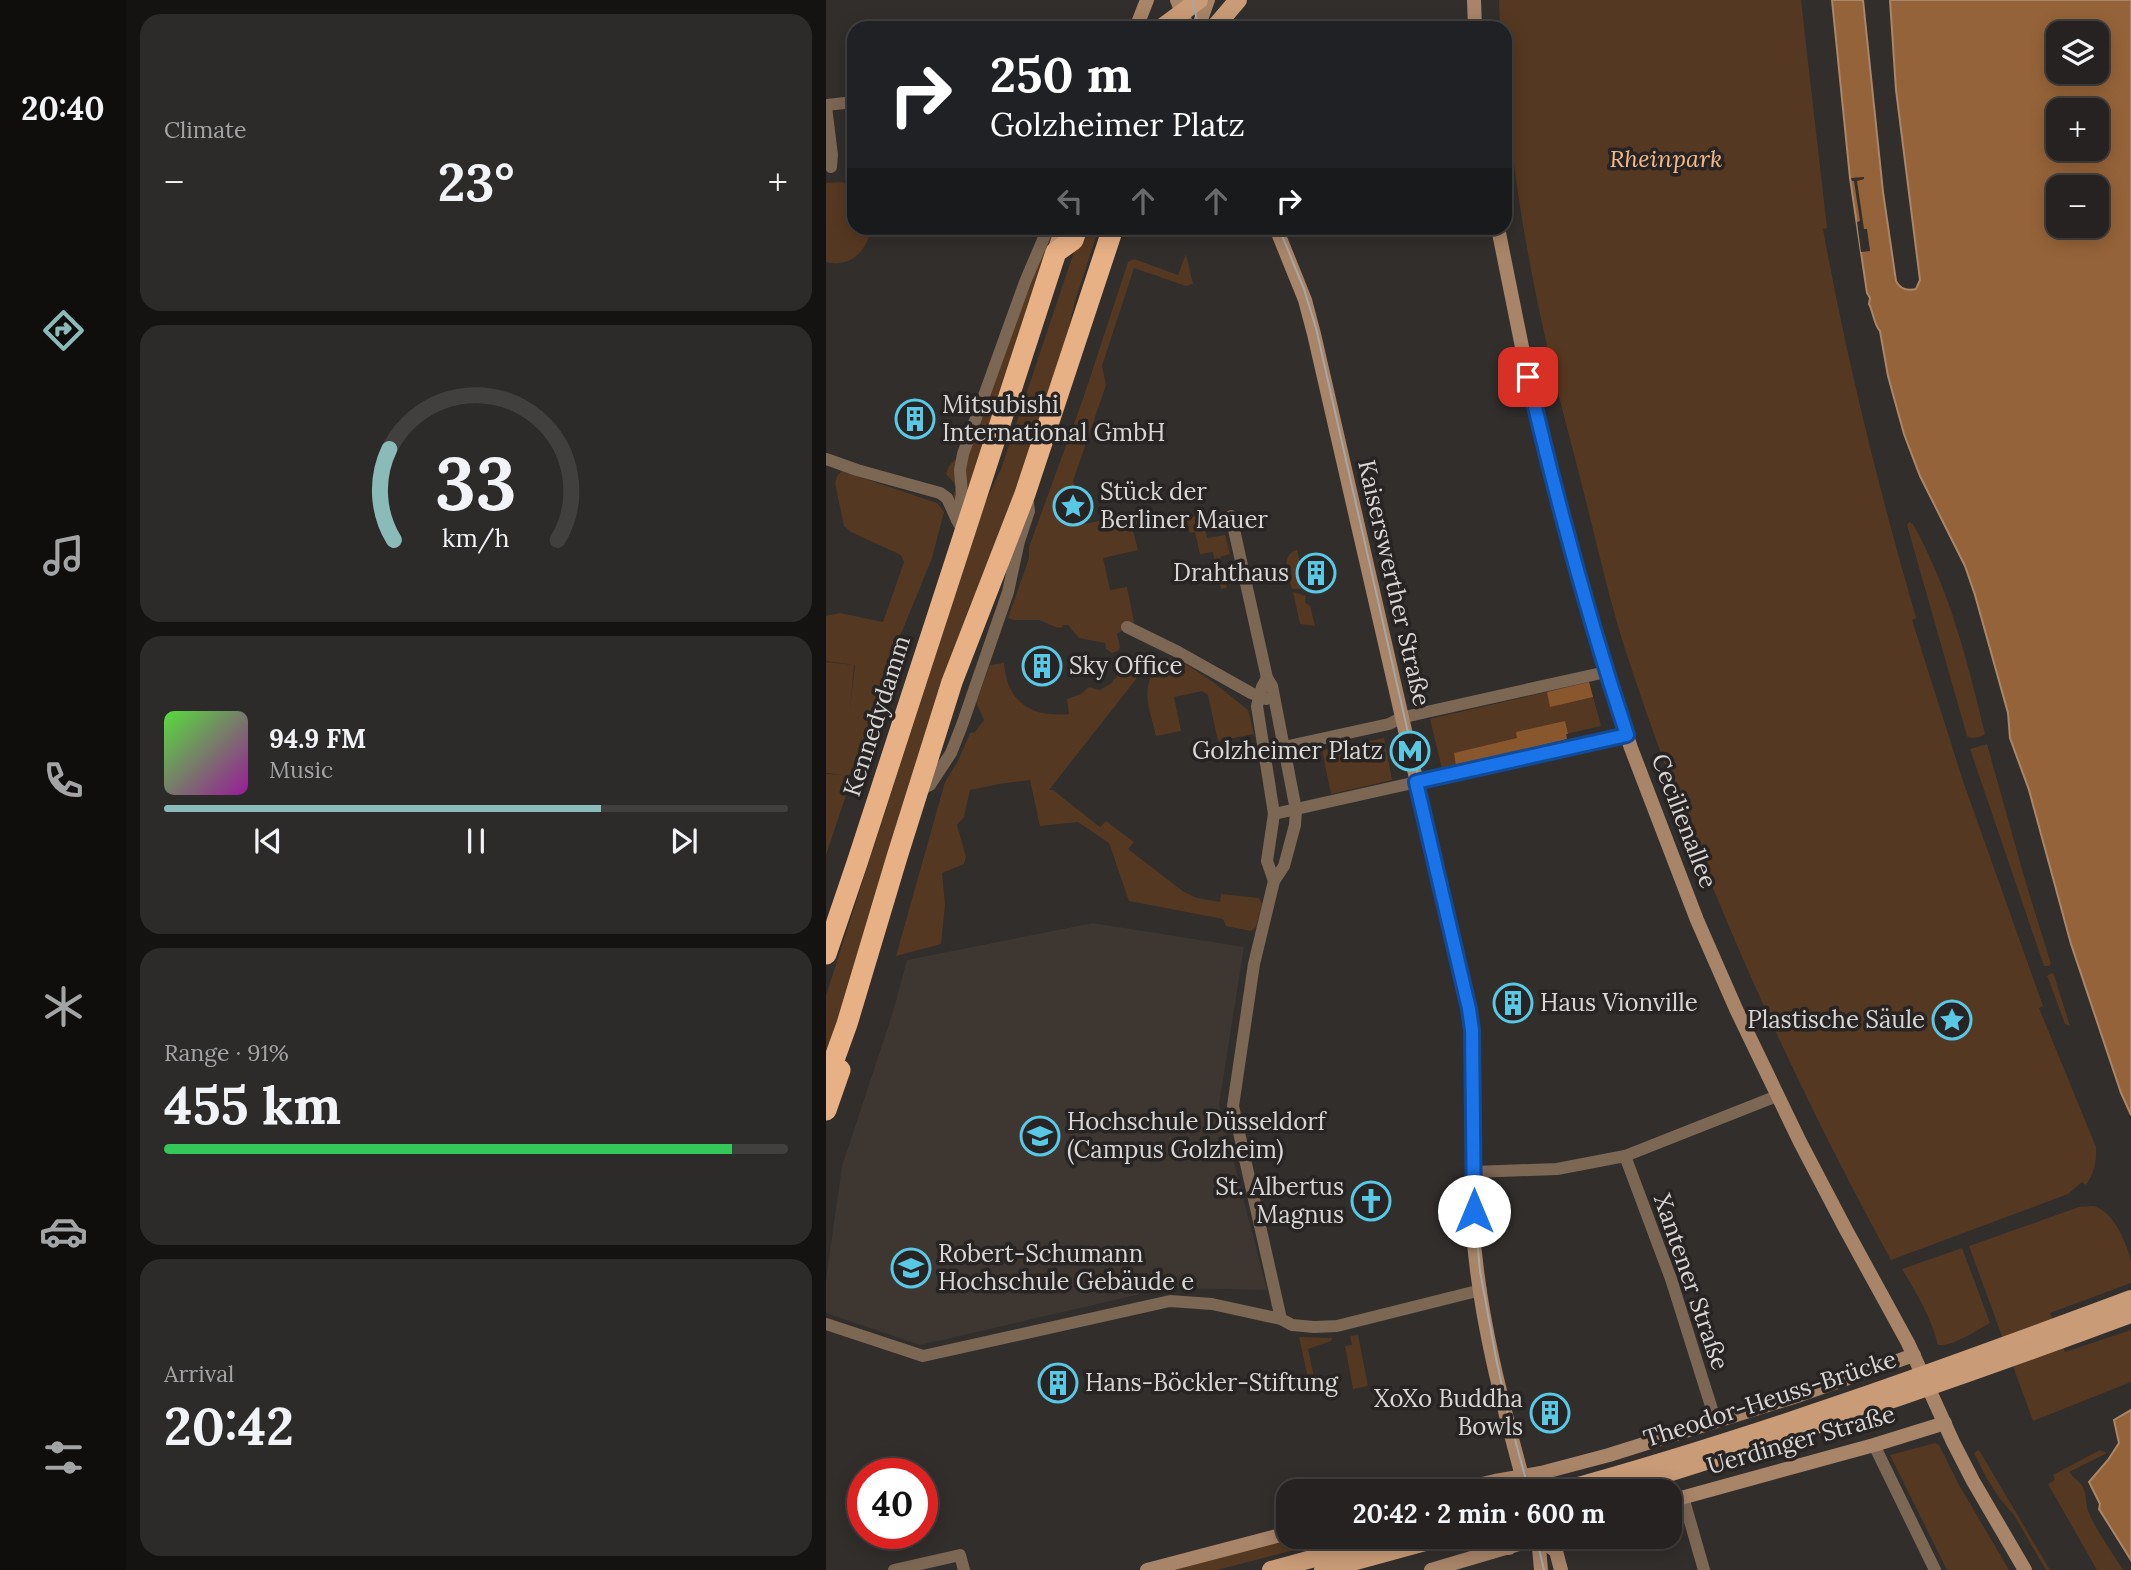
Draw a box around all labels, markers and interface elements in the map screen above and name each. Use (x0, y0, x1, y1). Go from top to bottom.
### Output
map controls (2046, 21, 2109, 238)
button: layers (2046, 21, 2109, 84)
text: 250 m (990, 43, 1132, 105)
icon: right (875, 49, 966, 140)
text: 20:40 (21, 88, 105, 129)
button: + (2046, 98, 2109, 161)
text: Golzheimer Platz (990, 104, 1245, 145)
text: Climate (164, 115, 246, 144)
park label: Rheinpark (1610, 143, 1722, 174)
text: 23° (438, 149, 514, 215)
text: − (164, 158, 184, 206)
text: + (768, 158, 788, 206)
button: − (2046, 175, 2109, 238)
icon: left (1051, 182, 1089, 220)
icon: ahead (1124, 182, 1162, 220)
icon: ahead (1197, 182, 1235, 220)
icon: right (1270, 182, 1308, 220)
icon: directions (39, 306, 88, 355)
pin (1498, 347, 1558, 407)
icon: arrive (1509, 358, 1547, 396)
place label: Mitsubishi International GmbH (942, 389, 1165, 448)
building icon: Mitsubishi International GmbH (894, 398, 936, 440)
text: 33 (435, 437, 517, 530)
street label: Kaiserswerther Straße (1351, 457, 1438, 709)
place label: Stück der Berliner Mauer (1100, 476, 1268, 535)
place icon: Stück der Berliner Mauer (1052, 485, 1094, 527)
text: km/h (442, 522, 510, 554)
icon: music (39, 531, 88, 580)
building icon: Drahthaus (1295, 552, 1337, 594)
place label: Drahthaus (1173, 557, 1289, 588)
street label: Kennedydamm (836, 631, 917, 800)
building icon: Sky Office (1021, 645, 1063, 687)
place label: Sky Office (1069, 650, 1183, 681)
text: 94.9 FM (269, 722, 366, 755)
metro station icon: Golzheimer Platz (1389, 730, 1431, 772)
place label: Golzheimer Platz (1192, 735, 1383, 766)
street label: Cecilienallee (1645, 749, 1724, 892)
text: Music (269, 755, 333, 784)
icon: phone (39, 756, 88, 805)
icon: previous (249, 822, 287, 860)
icon: pause (457, 822, 495, 860)
icon: next (665, 822, 703, 860)
icon: climate (39, 982, 88, 1031)
building icon: Haus Vionville (1492, 982, 1534, 1024)
place label: Haus Vionville (1540, 987, 1698, 1018)
place icon: Plastische Säule (1931, 999, 1973, 1041)
place label: Plastische Säule (1747, 1004, 1925, 1035)
text: Range · 91% (164, 1038, 289, 1067)
text: 455 km (164, 1072, 341, 1138)
place label: Hochschule Düsseldorf (Campus Golzheim) (1067, 1106, 1328, 1165)
school or university icon: Hochschule Düsseldorf (Campus Golzheim) (1019, 1115, 1061, 1157)
place label: St. Albertus Magnus (1215, 1171, 1344, 1230)
position arrow (1437, 1174, 1511, 1248)
church icon: St. Albertus Magnus (1350, 1180, 1392, 1222)
street label: Xantener Straße (1647, 1190, 1736, 1374)
icon: car (39, 1207, 88, 1256)
place label: Robert-Schumann Hochschule Gebäude e (938, 1238, 1194, 1297)
school or university icon: Robert-Schumann Hochschule Gebäude e (890, 1247, 932, 1289)
street label: Theodor-Heuss-Brücke (1640, 1343, 1900, 1454)
text: Arrival (164, 1359, 234, 1388)
building icon: Hans-Böckler-Stiftung (1037, 1362, 1079, 1404)
place label: Hans-Böckler-Stiftung (1085, 1367, 1339, 1398)
place label: XoXo Buddha Bowls (1374, 1383, 1523, 1442)
building icon: XoXo Buddha Bowls (1529, 1392, 1571, 1434)
text: 20:42 (164, 1393, 294, 1459)
street label: Uerdinger Straße (1703, 1398, 1898, 1481)
icon: filters (39, 1433, 88, 1482)
speed limit sign: 40 (847, 1458, 938, 1549)
text: 20:42 · 2 min · 600 m (1353, 1497, 1605, 1530)

